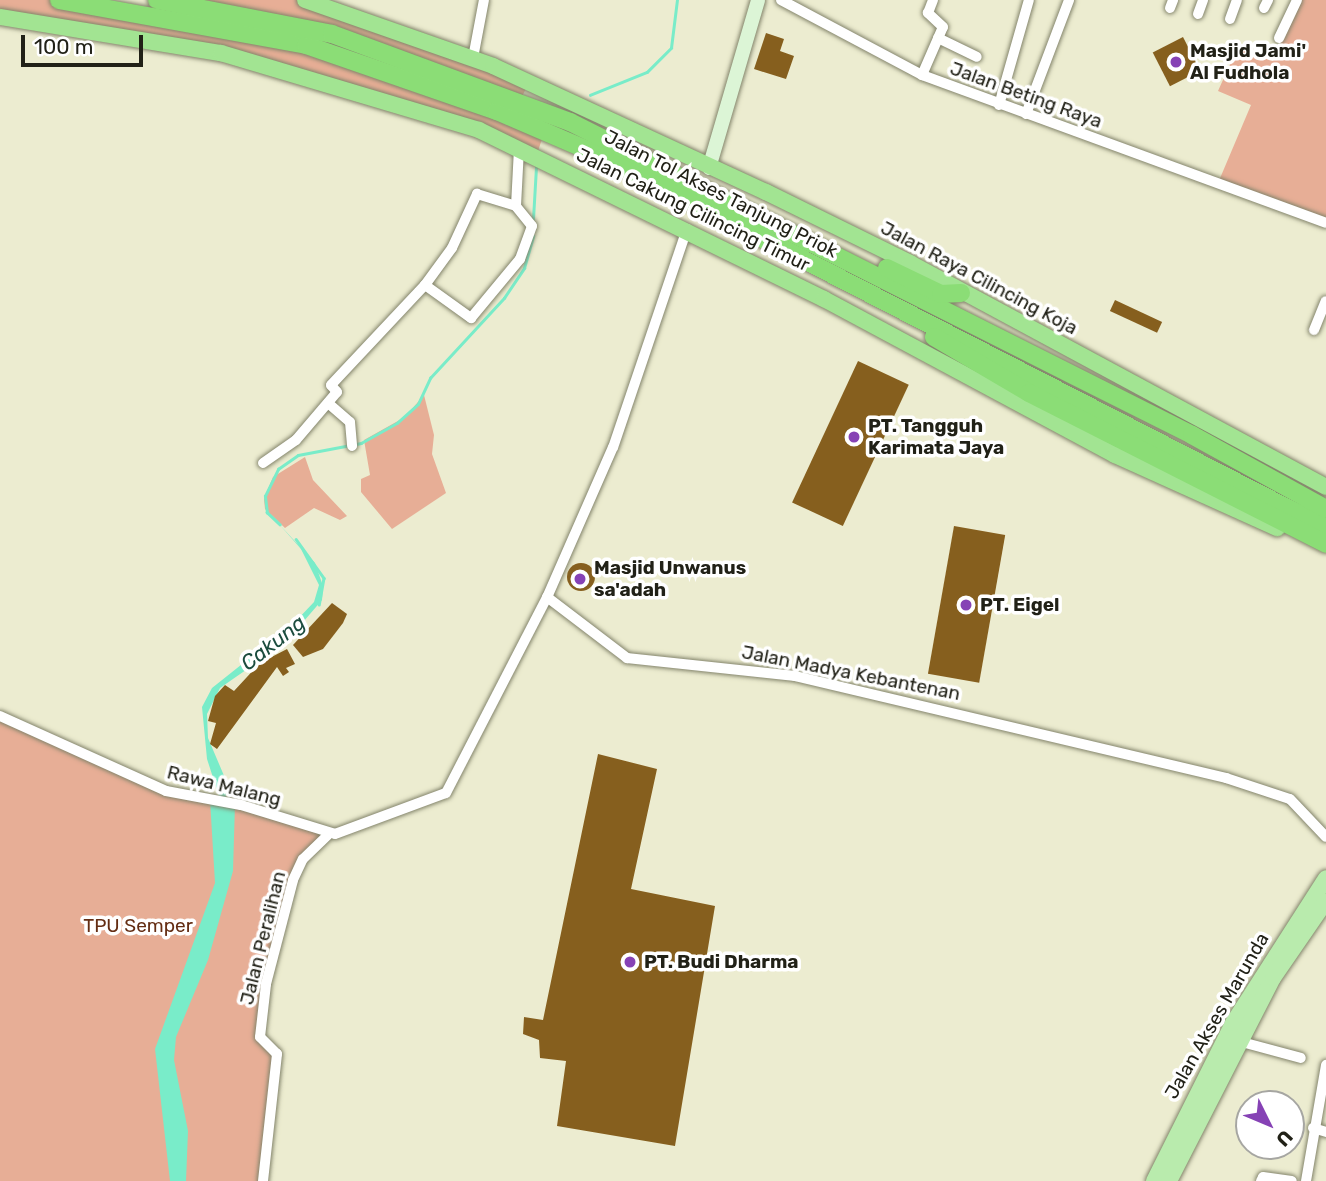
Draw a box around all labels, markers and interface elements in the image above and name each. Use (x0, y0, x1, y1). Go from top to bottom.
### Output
scale bar (24, 21, 147, 65)
text: 100 m (34, 34, 93, 59)
place label: Masjid Jami' Al Fudhola (1190, 40, 1306, 84)
marker: Masjid Jami' Al Fudhola (1168, 54, 1184, 70)
street label: Jalan Beting Raya (947, 57, 1105, 133)
street label: Jalan Tol Akses Tanjung Priok (600, 125, 842, 263)
street label: Jalan Cakung Cilincing Timur (572, 143, 814, 277)
street label: Jalan Raya Cilincing Koja (877, 216, 1081, 340)
place label: PT. Tangguh Karimata Jaya (868, 415, 1004, 459)
marker: PT. Tangguh Karimata Jaya (846, 429, 862, 445)
place label: Masjid Unwanus sa'adah (594, 557, 746, 601)
marker: Masjid Unwanus sa'adah (572, 571, 588, 587)
place label: PT. Eigel (980, 594, 1059, 616)
marker: PT. Eigel (958, 597, 974, 613)
water label: Cakung (236, 610, 310, 676)
street label: Jalan Madya Kebantenan (740, 641, 962, 705)
street label: Rawa Malang (165, 761, 283, 811)
street label: Jalan Peralihan (235, 869, 291, 1007)
park label: TPU Semper (83, 915, 193, 937)
street label: Jalan Akses Marunda (1160, 929, 1274, 1103)
place label: PT. Budi Dharma (644, 951, 799, 973)
marker: PT. Budi Dharma (622, 954, 638, 970)
north arrow (1235, 1090, 1305, 1160)
text: U (1271, 1125, 1297, 1151)

